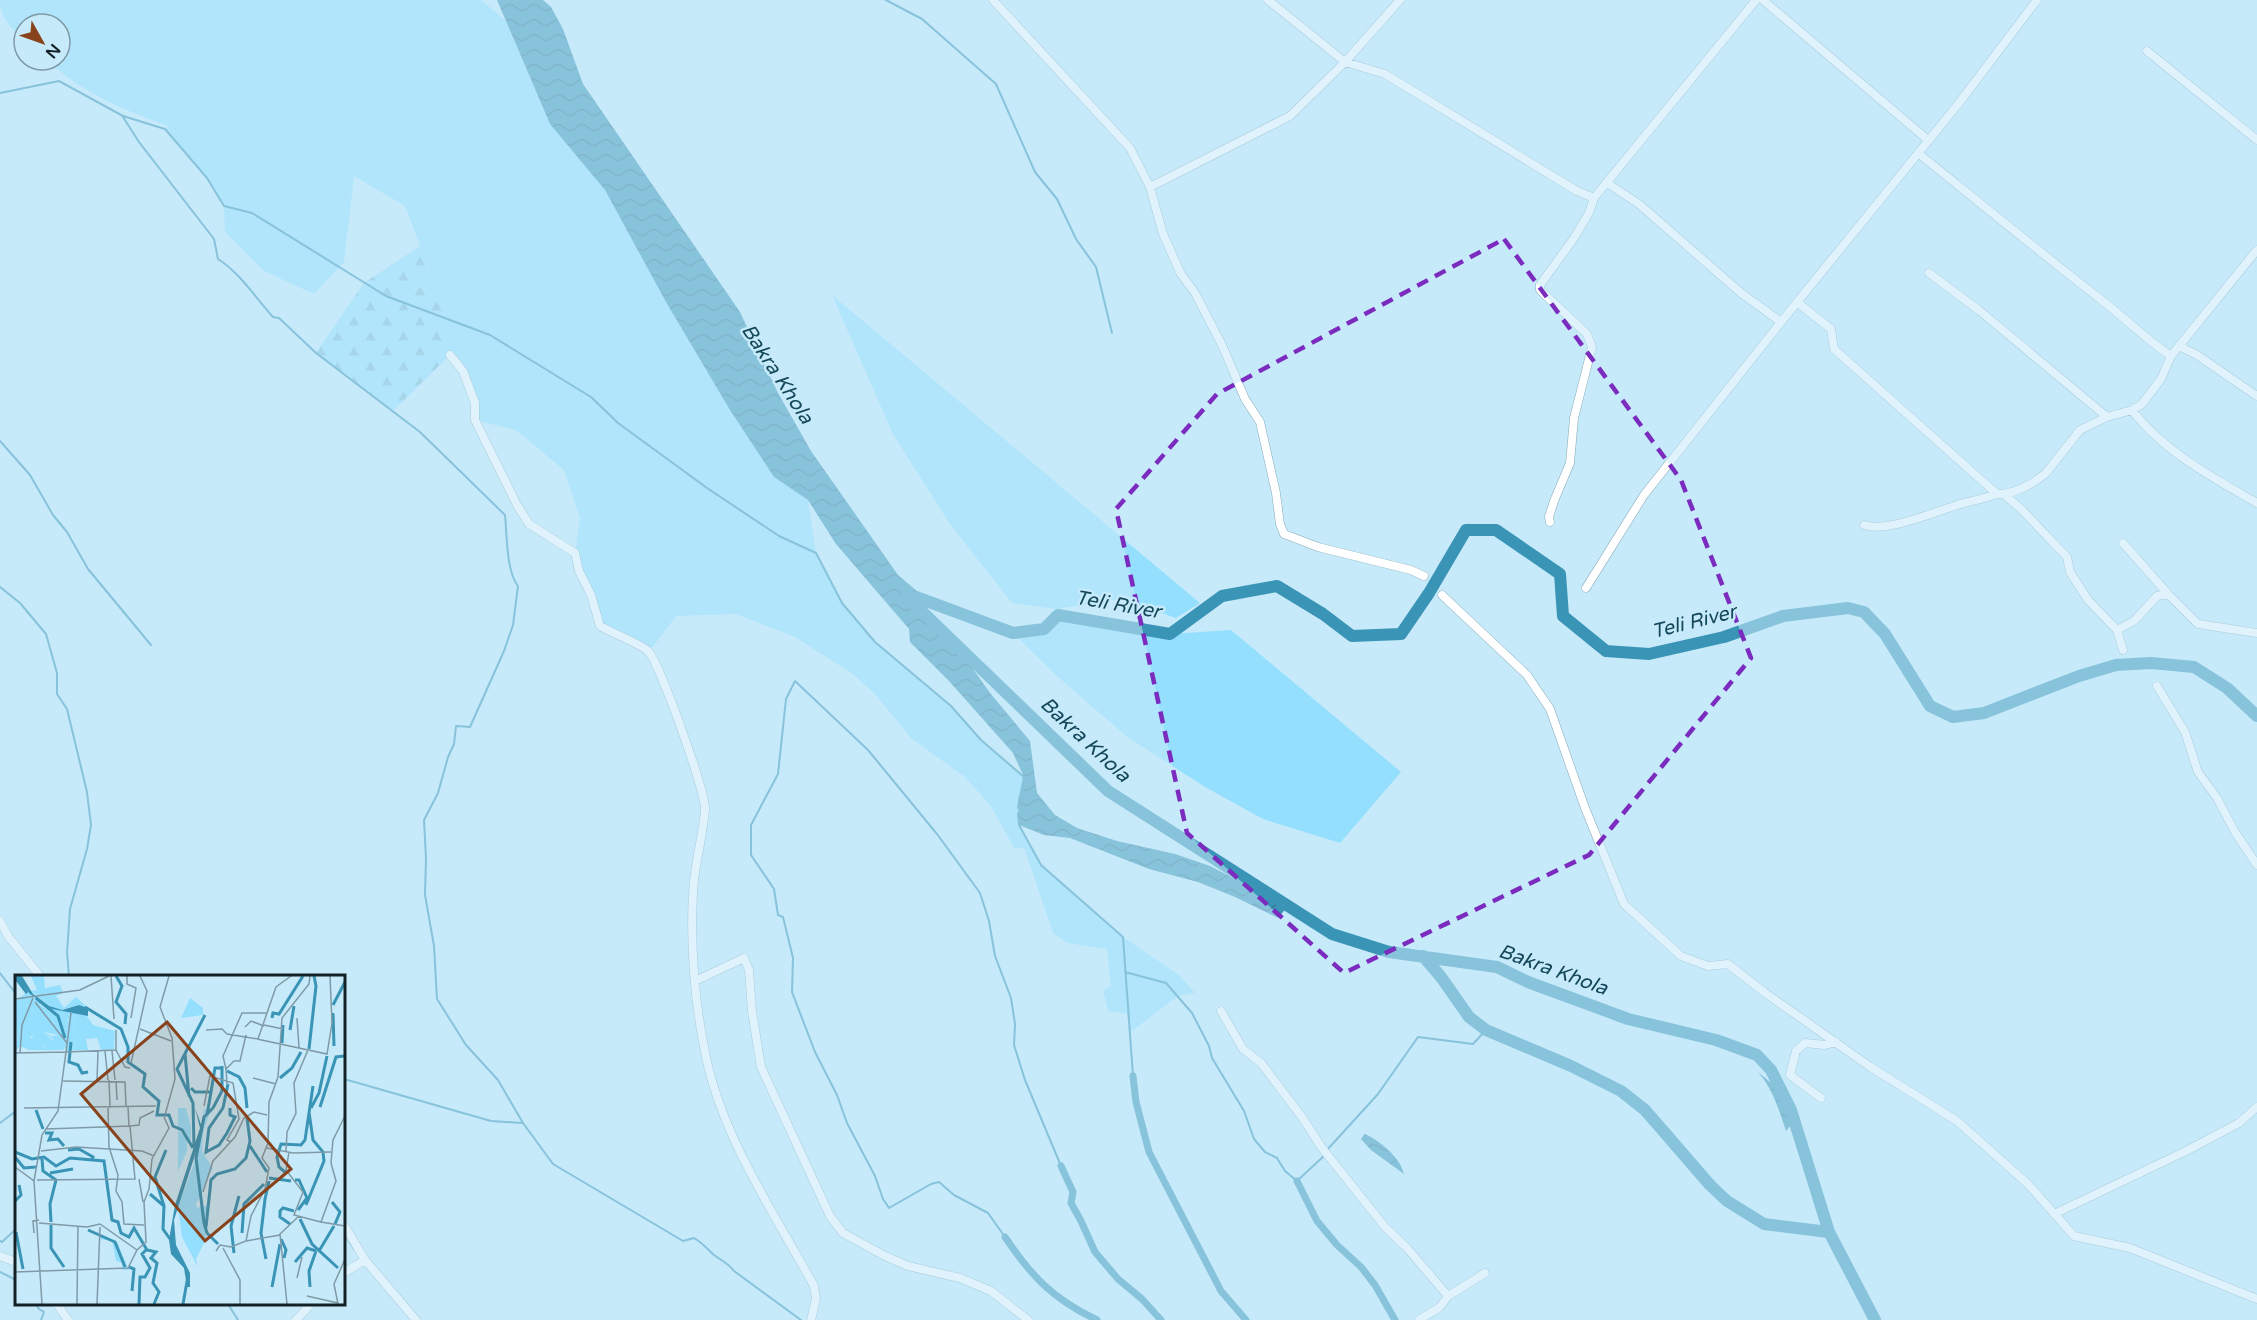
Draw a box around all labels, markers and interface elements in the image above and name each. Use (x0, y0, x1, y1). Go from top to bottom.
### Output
north arrow (12, 12, 72, 72)
text: N (41, 40, 65, 62)
water label: Bakra Khola (736, 320, 819, 429)
water label: Teli River (1074, 586, 1165, 625)
water label: Teli River (1649, 599, 1741, 644)
water label: Bakra Khola (1035, 692, 1135, 788)
water label: Bakra Khola (1495, 939, 1611, 1001)
inset map (15, 975, 345, 1305)

